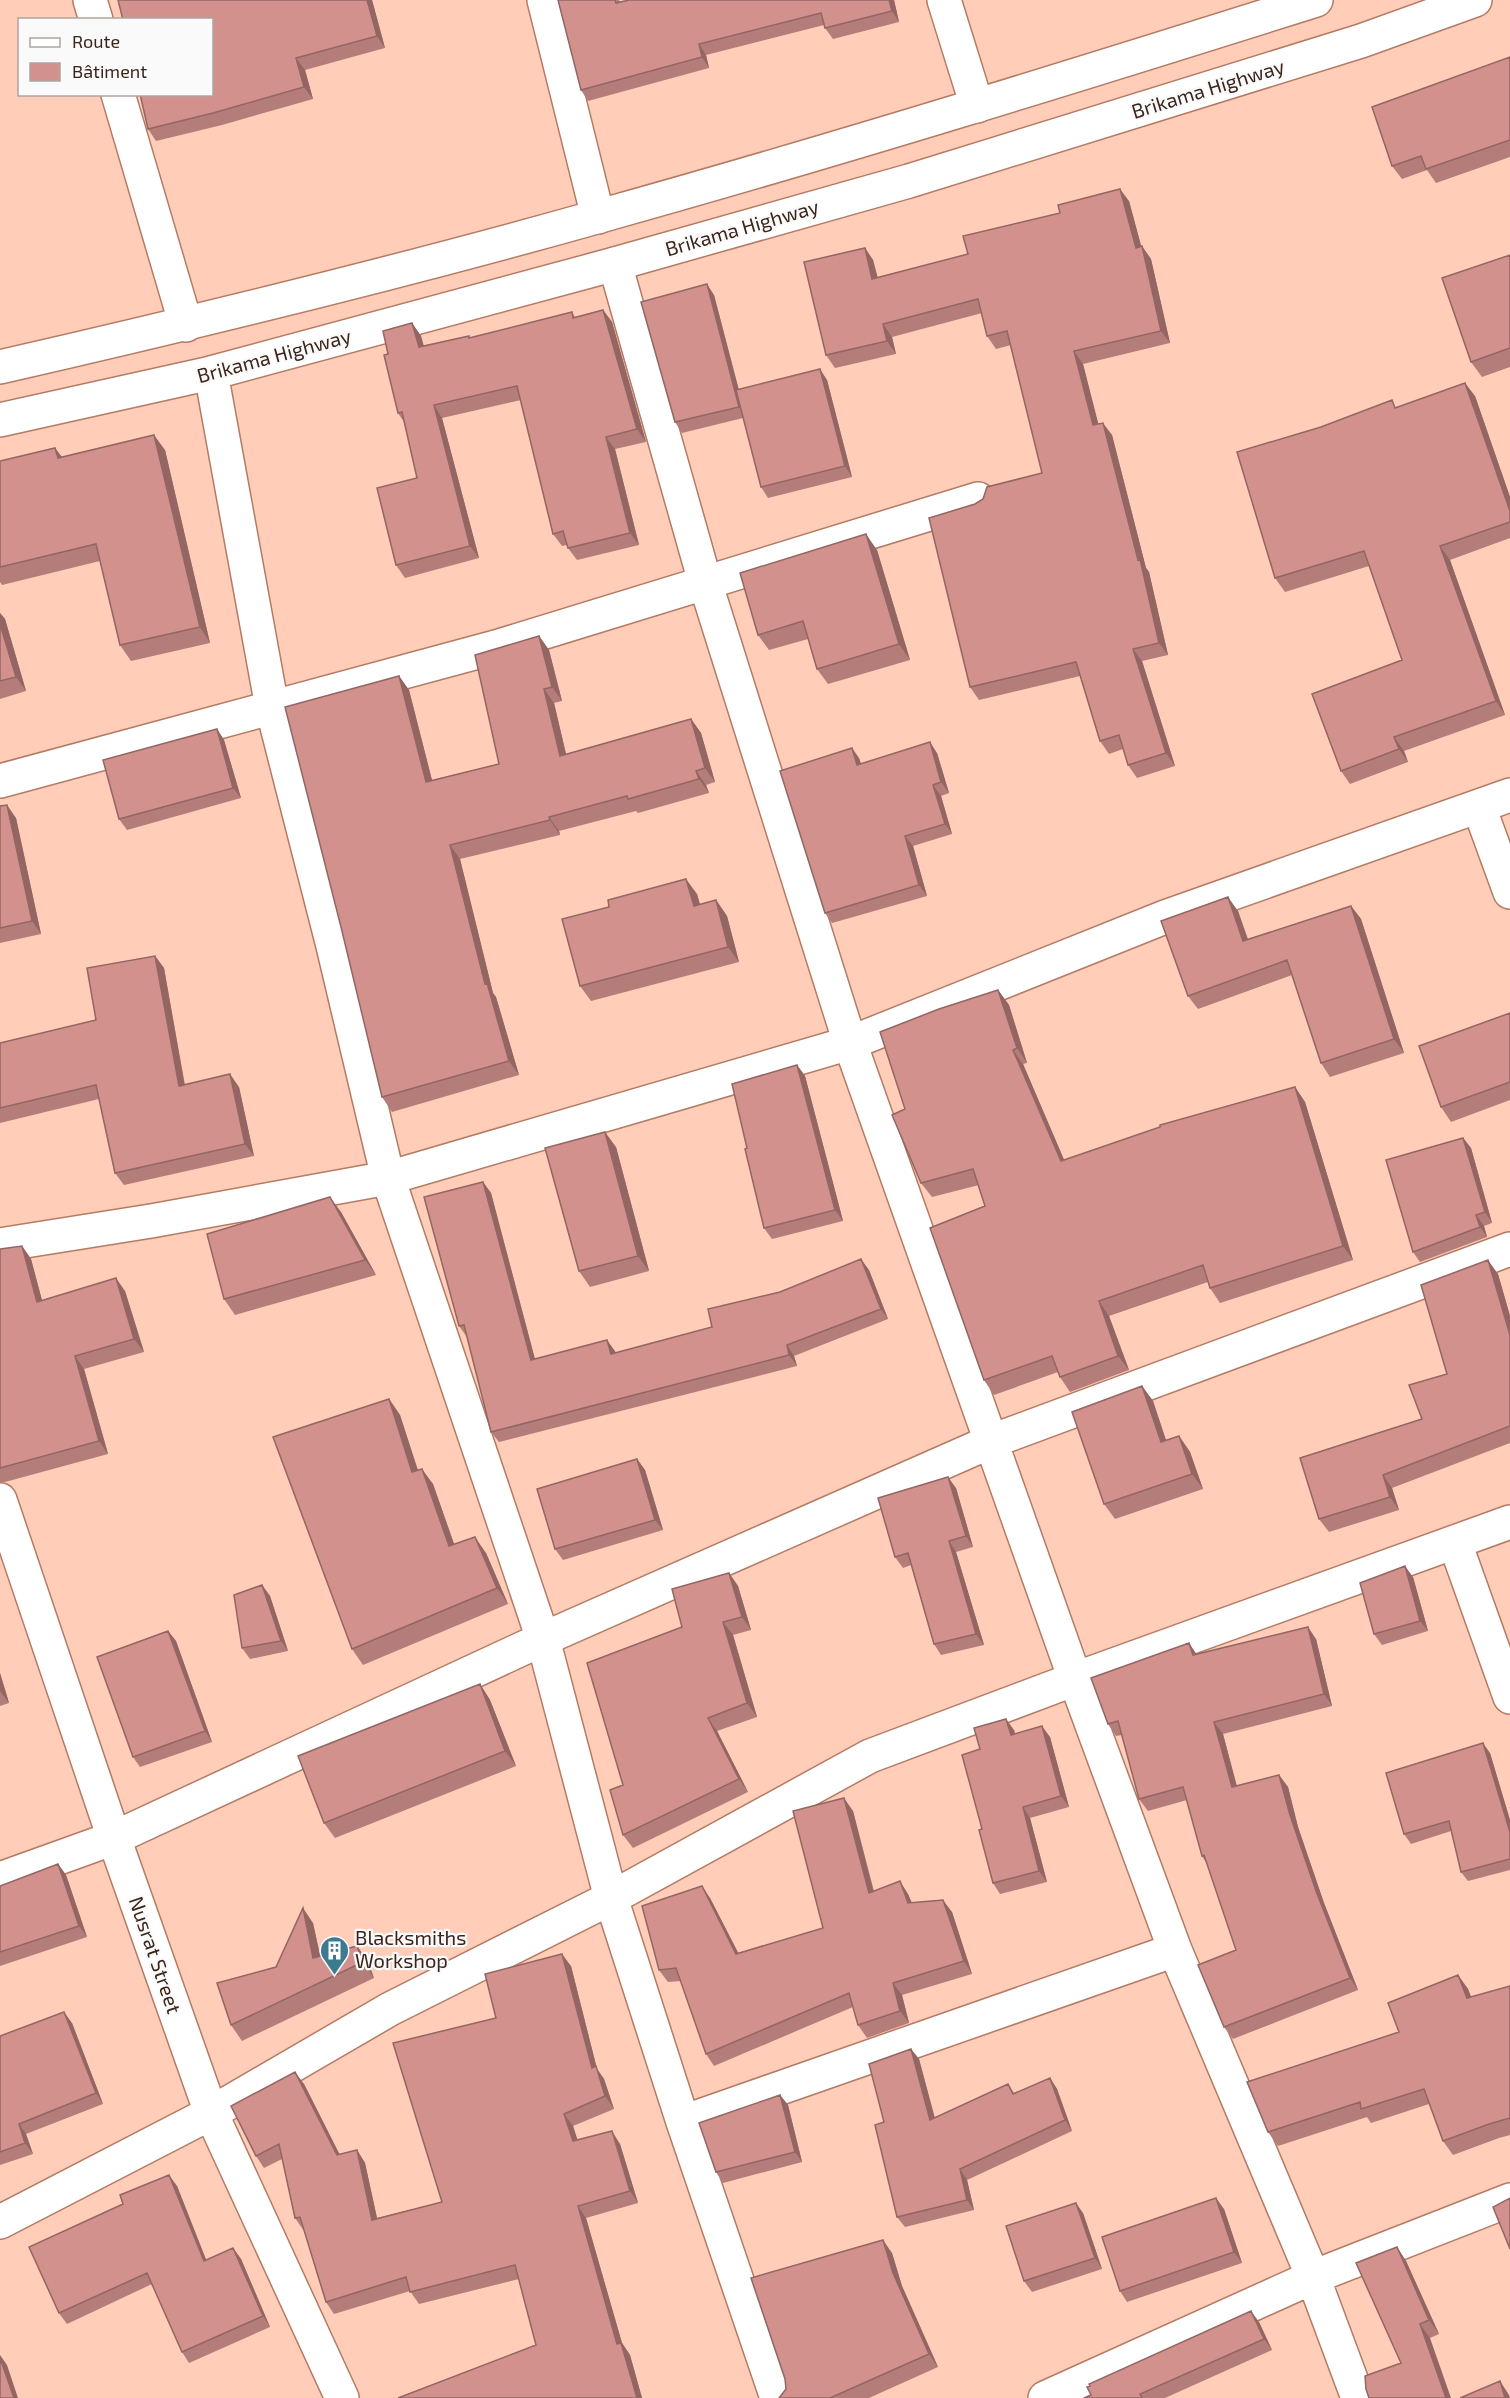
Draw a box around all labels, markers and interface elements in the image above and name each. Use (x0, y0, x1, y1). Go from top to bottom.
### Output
legend (18, 18, 213, 96)
text: Route (72, 30, 120, 52)
street label: Brikama Highway (1128, 53, 1287, 123)
text: Bâtiment (72, 60, 147, 82)
street label: Brikama Highway (662, 194, 822, 260)
street label: Brikama Highway (194, 323, 354, 387)
street label: Nusrat Street (125, 1893, 187, 2017)
place label: Blacksmiths Workshop (355, 1925, 466, 1972)
building icon: Blacksmiths Workshop (318, 1934, 350, 1976)

